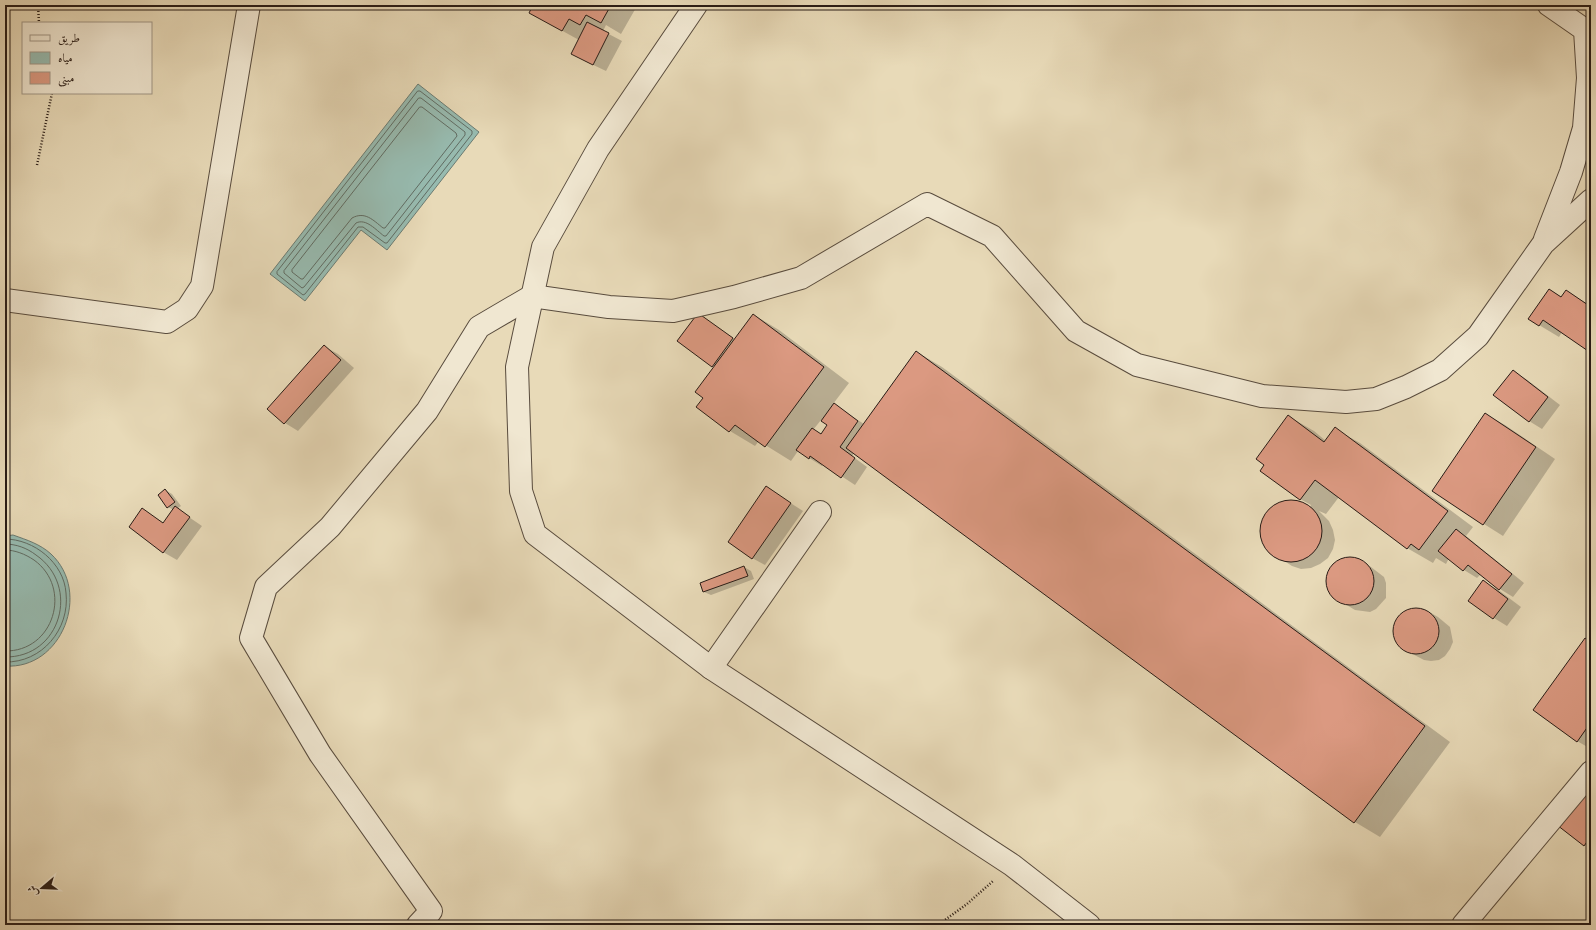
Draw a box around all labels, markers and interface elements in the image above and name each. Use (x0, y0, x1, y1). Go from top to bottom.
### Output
legend (22, 22, 152, 94)
text: طريق (58, 33, 80, 46)
text: مياه (58, 53, 73, 65)
text: مبنى (58, 73, 74, 87)
north arrow (22, 868, 62, 908)
text: ش (27, 884, 41, 898)

